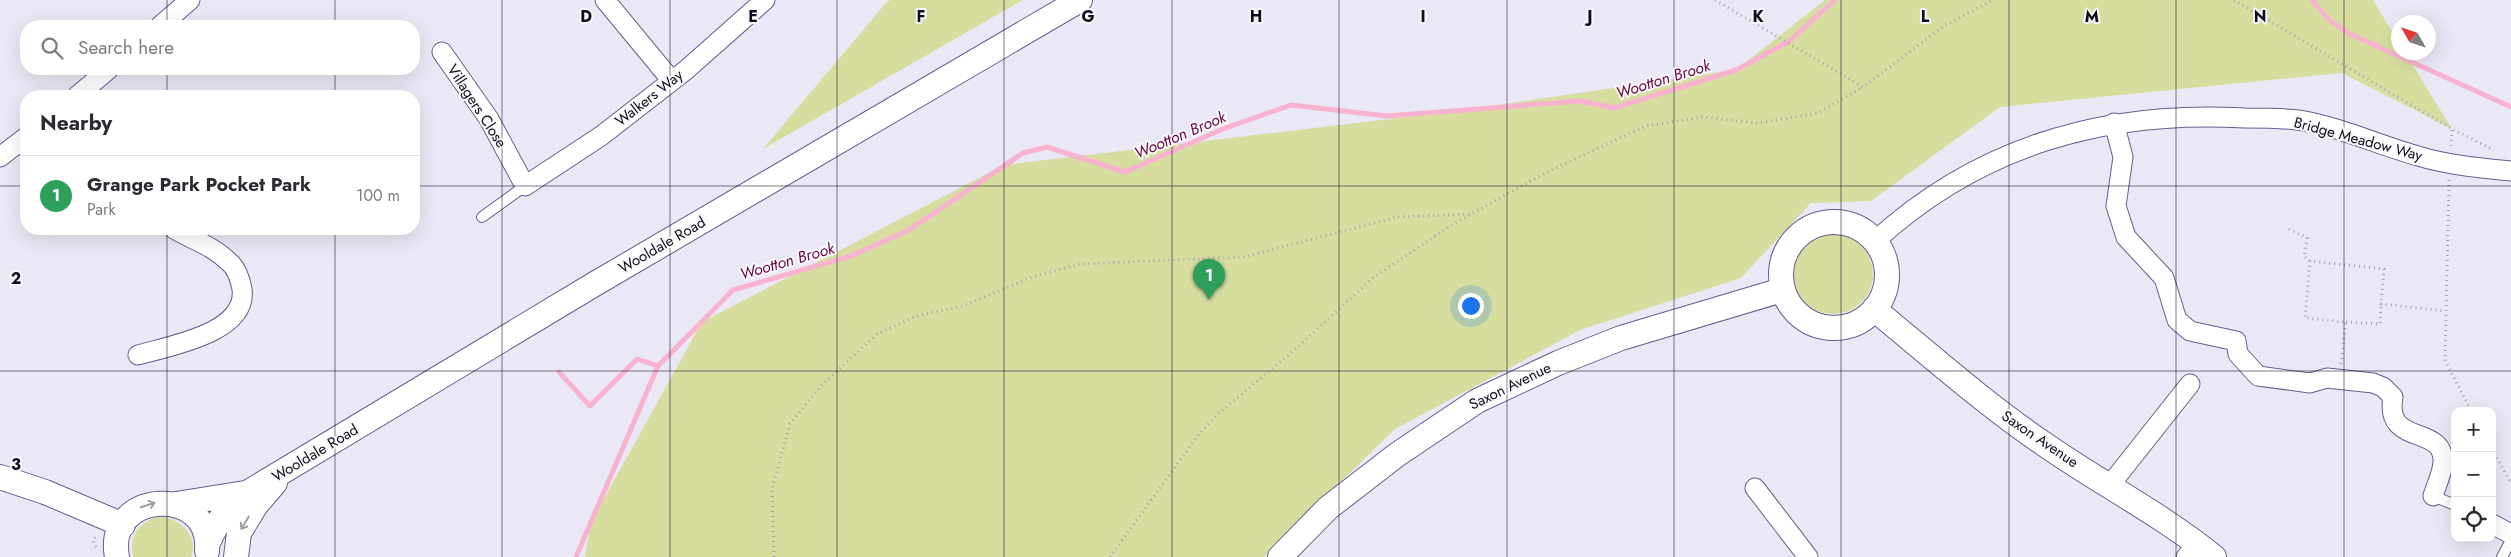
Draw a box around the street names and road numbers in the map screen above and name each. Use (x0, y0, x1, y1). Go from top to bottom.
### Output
street label: Villagers Close (442, 60, 512, 152)
street label: Walkers Way (610, 64, 688, 132)
street label: Bridge Meadow Way (2291, 111, 2425, 167)
street label: Wooldale Road (614, 211, 710, 279)
street label: Saxon Avenue (1465, 357, 1555, 415)
street label: Saxon Avenue (1997, 405, 2083, 473)
street label: Wooldale Road (268, 419, 362, 487)

